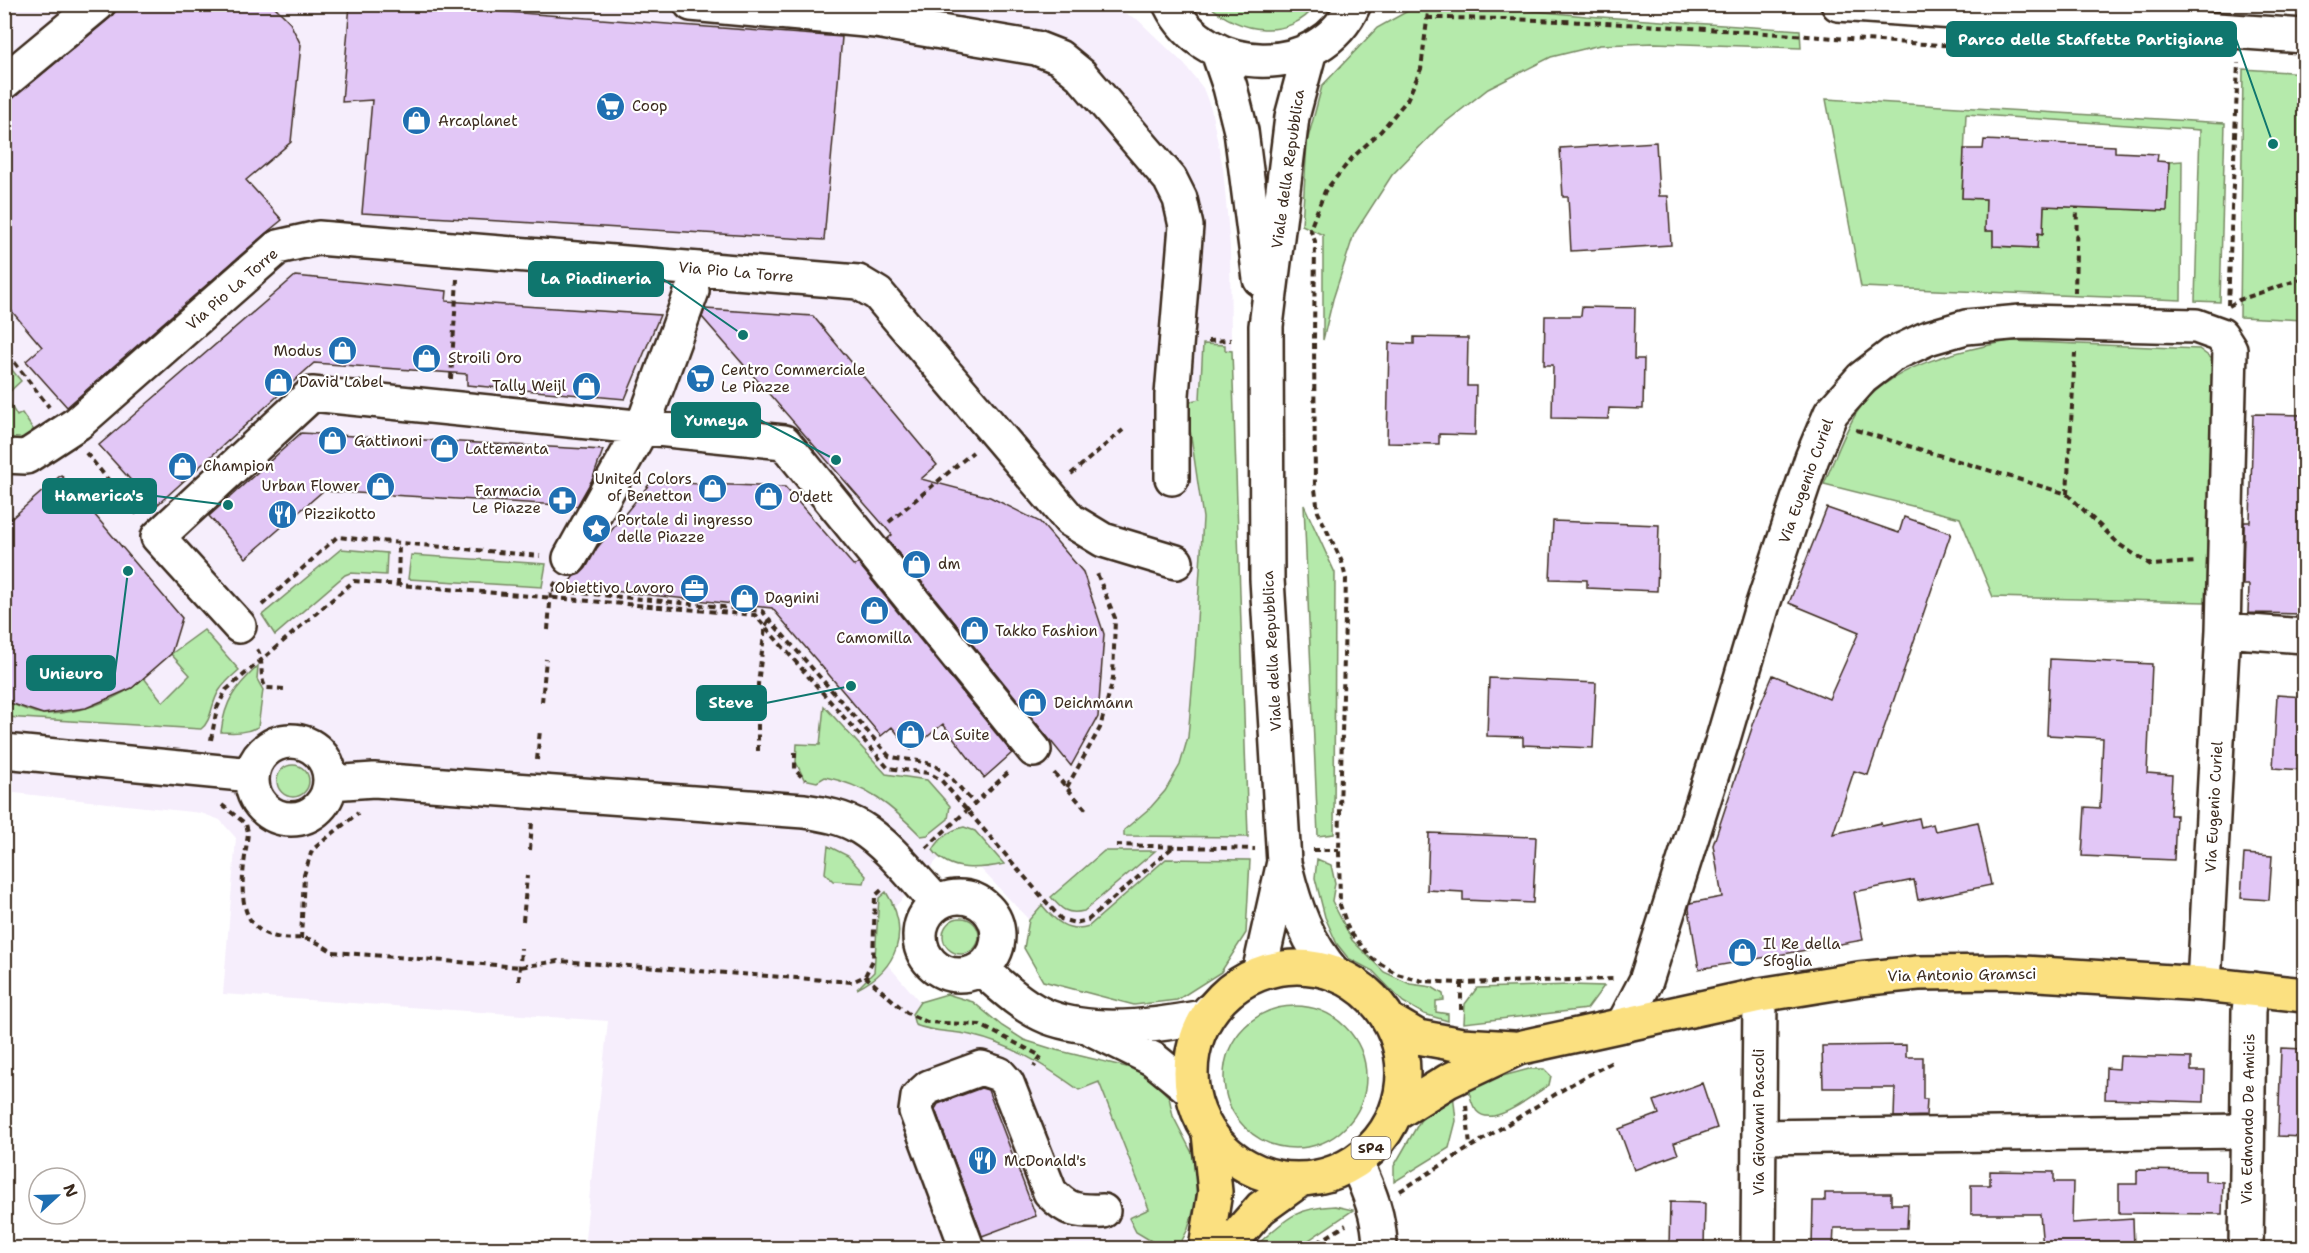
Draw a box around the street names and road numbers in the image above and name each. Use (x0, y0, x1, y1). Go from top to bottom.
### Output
street label: Viale della Repubblica (1267, 87, 1309, 250)
street label: Via Pio La Torre (182, 244, 282, 334)
street label: Via Pio La Torre (678, 257, 794, 287)
street label: Via Eugenio Curiel (1774, 415, 1838, 546)
street label: Viale della Repubblica (1258, 570, 1286, 732)
street label: Via Eugenio Curiel (2201, 740, 2227, 873)
street label: Via Antonio Gramsci (1887, 964, 2037, 986)
street label: Via Edmondo De Amicis (2237, 1033, 2259, 1205)
street label: Via Giovanni Pascoli (1749, 1049, 1769, 1195)
road number: SP4 (1352, 1137, 1390, 1159)

